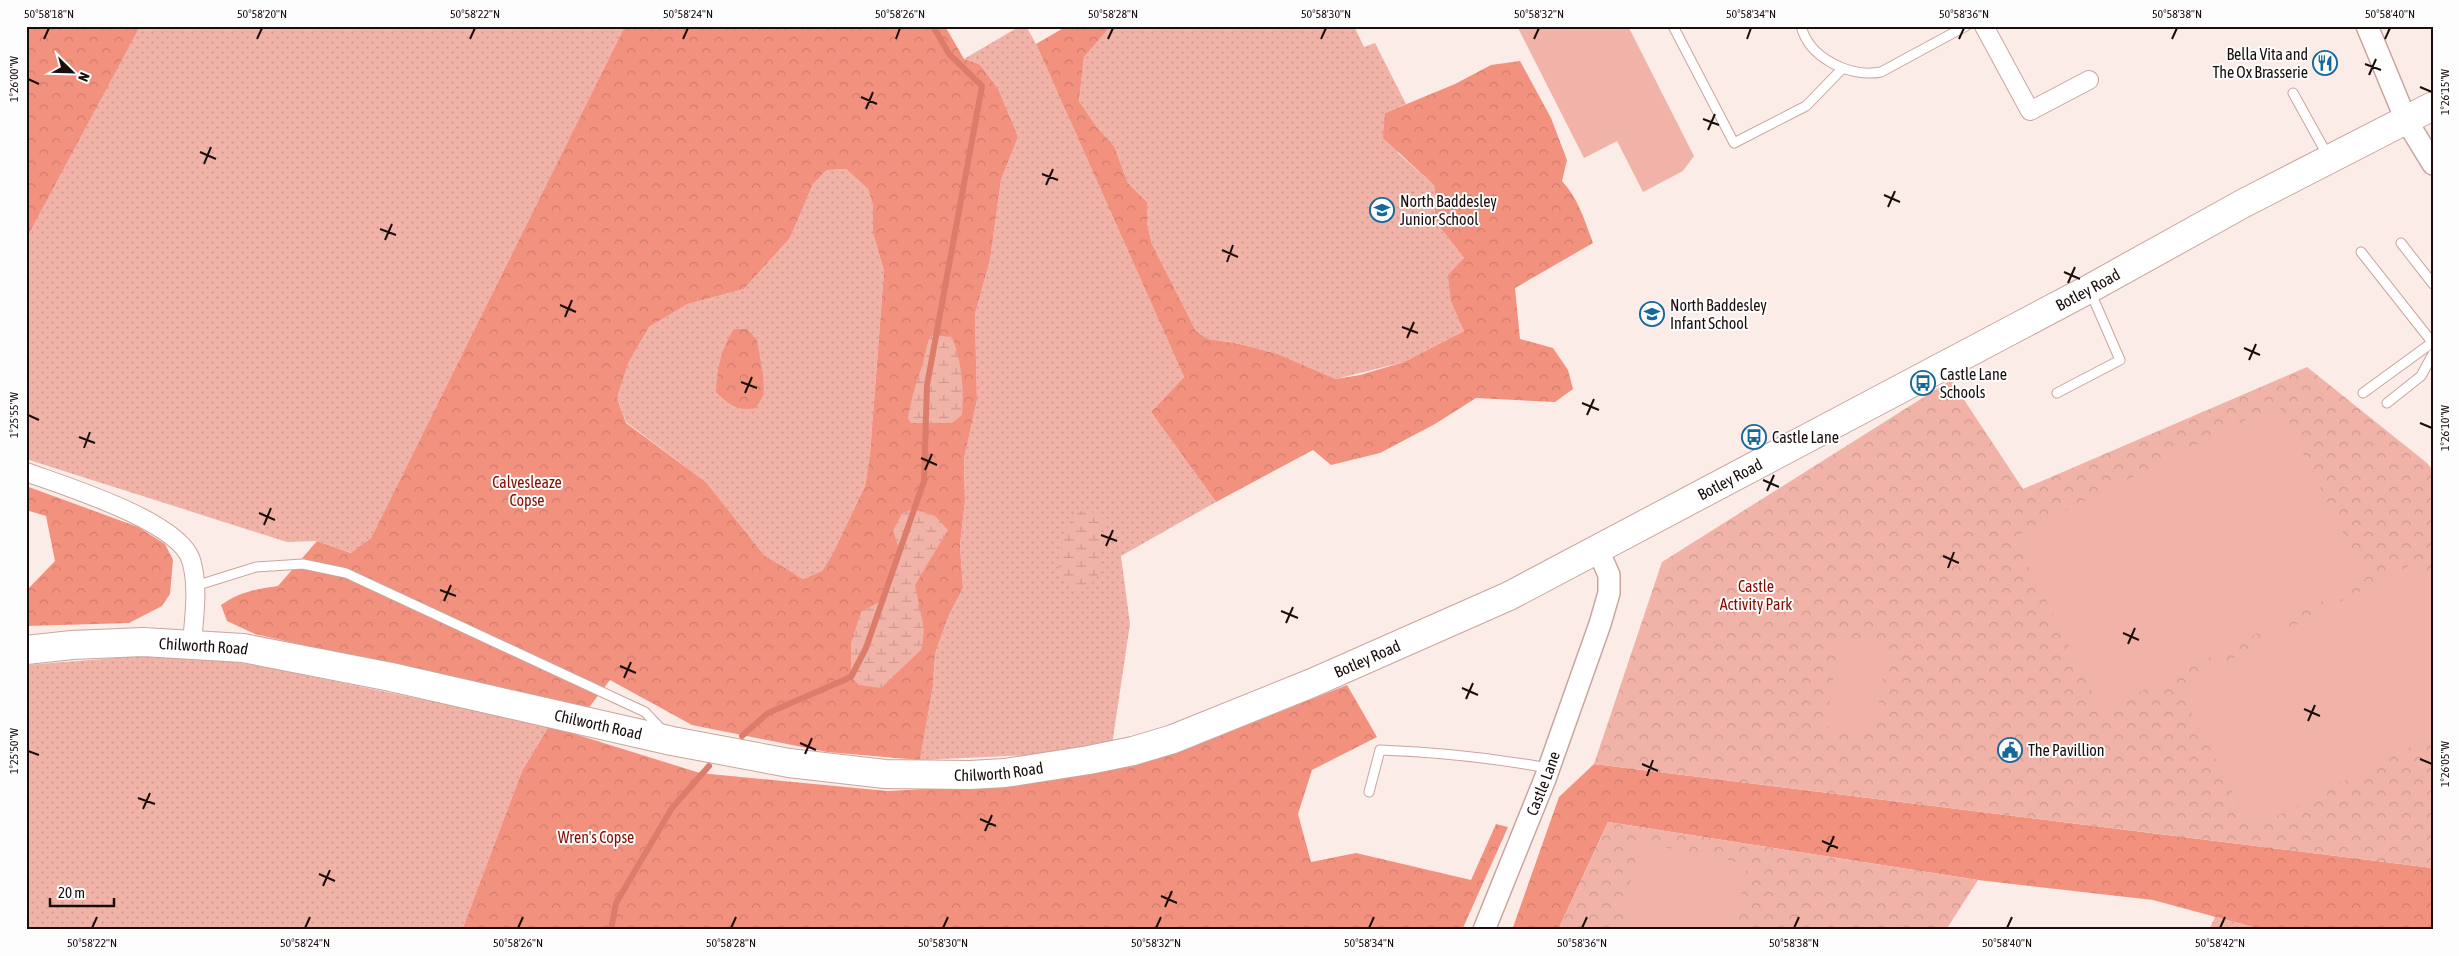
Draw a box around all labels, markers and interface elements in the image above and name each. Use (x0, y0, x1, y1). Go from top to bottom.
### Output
text: 50°58'18"N (24, 7, 74, 21)
text: 50°58'20"N (237, 7, 287, 21)
text: 50°58'22"N (450, 7, 500, 21)
text: 50°58'24"N (663, 7, 713, 21)
text: 50°58'26"N (875, 7, 925, 21)
text: 50°58'28"N (1088, 7, 1138, 21)
text: 50°58'30"N (1301, 7, 1351, 21)
text: 50°58'32"N (1514, 7, 1564, 21)
text: 50°58'34"N (1726, 7, 1776, 21)
text: 50°58'36"N (1939, 7, 1989, 21)
text: 50°58'38"N (2152, 7, 2202, 21)
text: 50°58'40"N (2365, 7, 2415, 21)
place label: Bella Vita and The Ox Brasserie (2212, 45, 2308, 81)
north arrow (48, 48, 98, 98)
restaurant icon: Bella Vita and The Ox Brasserie (2312, 50, 2338, 76)
text: 1°26'00"W (7, 56, 21, 102)
text: 1°26'15"W (2438, 69, 2452, 115)
text: N (75, 70, 93, 84)
place label: North Baddesley Junior School (1400, 192, 1497, 228)
school or university icon: North Baddesley Junior School (1369, 197, 1395, 223)
street label: Botley Road (2052, 265, 2123, 314)
place label: North Baddesley Infant School (1670, 296, 1767, 332)
school or university icon: North Baddesley Infant School (1639, 301, 1665, 327)
place label: Castle Lane Schools (1940, 365, 2007, 401)
bus stop icon: Castle Lane Schools (1910, 370, 1936, 396)
text: 1°25'55"W (7, 392, 21, 438)
text: 1°26'10"W (2438, 405, 2452, 451)
bus stop icon: Castle Lane (1741, 424, 1767, 450)
place label: Castle Lane (1772, 428, 1839, 446)
street label: Botley Road (1695, 455, 1765, 504)
park label: Calvesleaze Copse (492, 473, 562, 510)
park label: Castle Activity Park (1720, 577, 1792, 614)
street label: Chilworth Road (158, 634, 250, 658)
street label: Botley Road (1331, 636, 1403, 681)
street label: Chilworth Road (553, 706, 644, 743)
text: 1°25'50"W (7, 728, 21, 774)
public building icon: The Pavillion (1997, 737, 2023, 763)
place label: The Pavillion (2028, 741, 2105, 759)
text: 1°26'05"W (2438, 741, 2452, 787)
street label: Castle Lane (1522, 749, 1563, 818)
street label: Chilworth Road (954, 758, 1044, 784)
park label: Wren's Copse (558, 828, 634, 847)
scale bar (50, 876, 114, 908)
text: 20 m (58, 884, 85, 901)
text: 50°58'22"N (67, 936, 117, 950)
text: 50°58'24"N (280, 936, 330, 950)
text: 50°58'26"N (493, 936, 543, 950)
text: 50°58'28"N (706, 936, 756, 950)
text: 50°58'30"N (918, 936, 968, 950)
text: 50°58'32"N (1131, 936, 1181, 950)
text: 50°58'34"N (1344, 936, 1394, 950)
text: 50°58'36"N (1557, 936, 1607, 950)
text: 50°58'38"N (1769, 936, 1819, 950)
text: 50°58'40"N (1982, 936, 2032, 950)
text: 50°58'42"N (2195, 936, 2245, 950)

